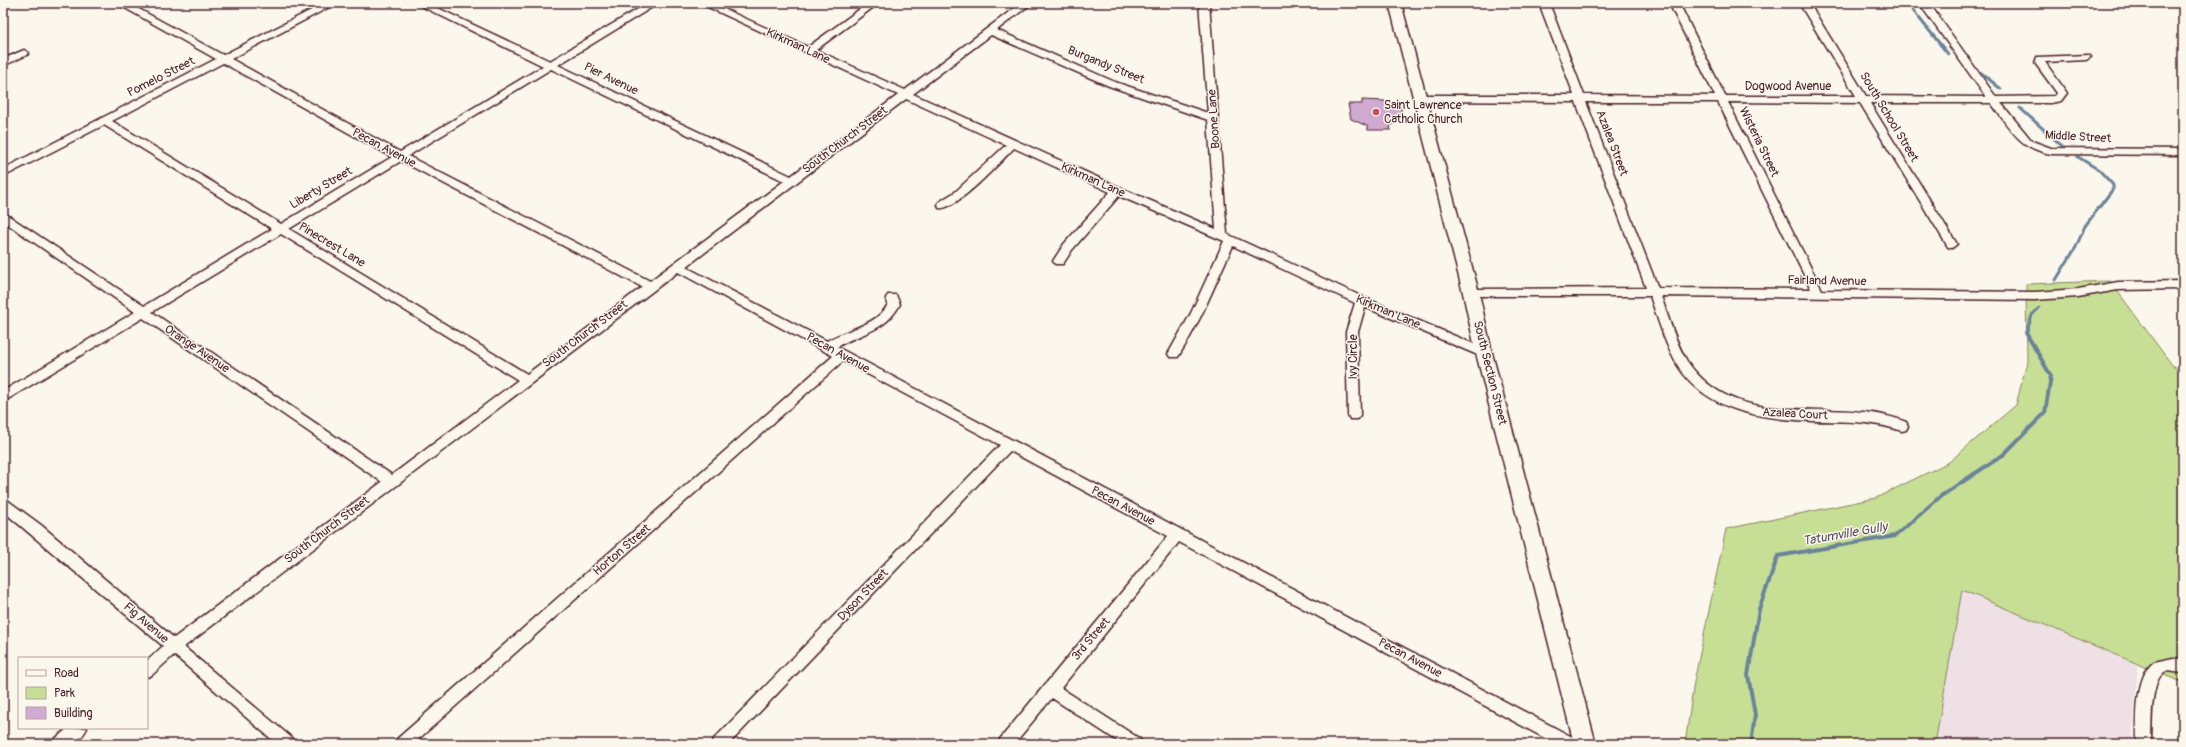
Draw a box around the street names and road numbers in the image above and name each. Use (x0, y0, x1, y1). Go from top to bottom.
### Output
street label: Kirkman Lane (764, 25, 832, 67)
street label: Burgandy Street (1066, 43, 1147, 87)
street label: Pomelo Street (125, 54, 197, 100)
street label: Pier Avenue (581, 59, 641, 99)
street label: South School Street (1856, 69, 1922, 165)
street label: Dogwood Avenue (1745, 79, 1831, 94)
street label: Boone Lane (1204, 89, 1224, 149)
street label: South Church Street (799, 103, 891, 177)
street label: Wisteria Street (1736, 105, 1782, 179)
street label: Azalea Street (1593, 108, 1631, 178)
street label: Pecan Avenue (350, 125, 419, 171)
street label: Middle Street (2044, 128, 2112, 146)
street label: Kirkman Lane (1059, 159, 1127, 201)
street label: Liberty Street (287, 163, 355, 212)
street label: Pinecrest Lane (296, 219, 368, 271)
street label: Fairland Avenue (1788, 273, 1867, 289)
street label: Kirkman Lane (1353, 292, 1423, 332)
street label: South Church Street (539, 297, 631, 371)
street label: South Section Street (1470, 319, 1510, 427)
street label: Orange Avenue (162, 322, 232, 376)
street label: Pecan Avenue (804, 329, 872, 377)
street label: Ivy Circle (1346, 334, 1361, 380)
street label: Azalea Court (1762, 405, 1828, 423)
street label: Pecan Avenue (1089, 483, 1158, 529)
street label: South Church Street (281, 493, 373, 567)
street label: Horton Street (590, 521, 654, 579)
street label: Dyson Street (835, 566, 892, 624)
street label: Fig Avenue (120, 599, 172, 647)
street label: 3rd Street (1069, 614, 1113, 664)
street label: Pecan Avenue (1376, 635, 1445, 681)

